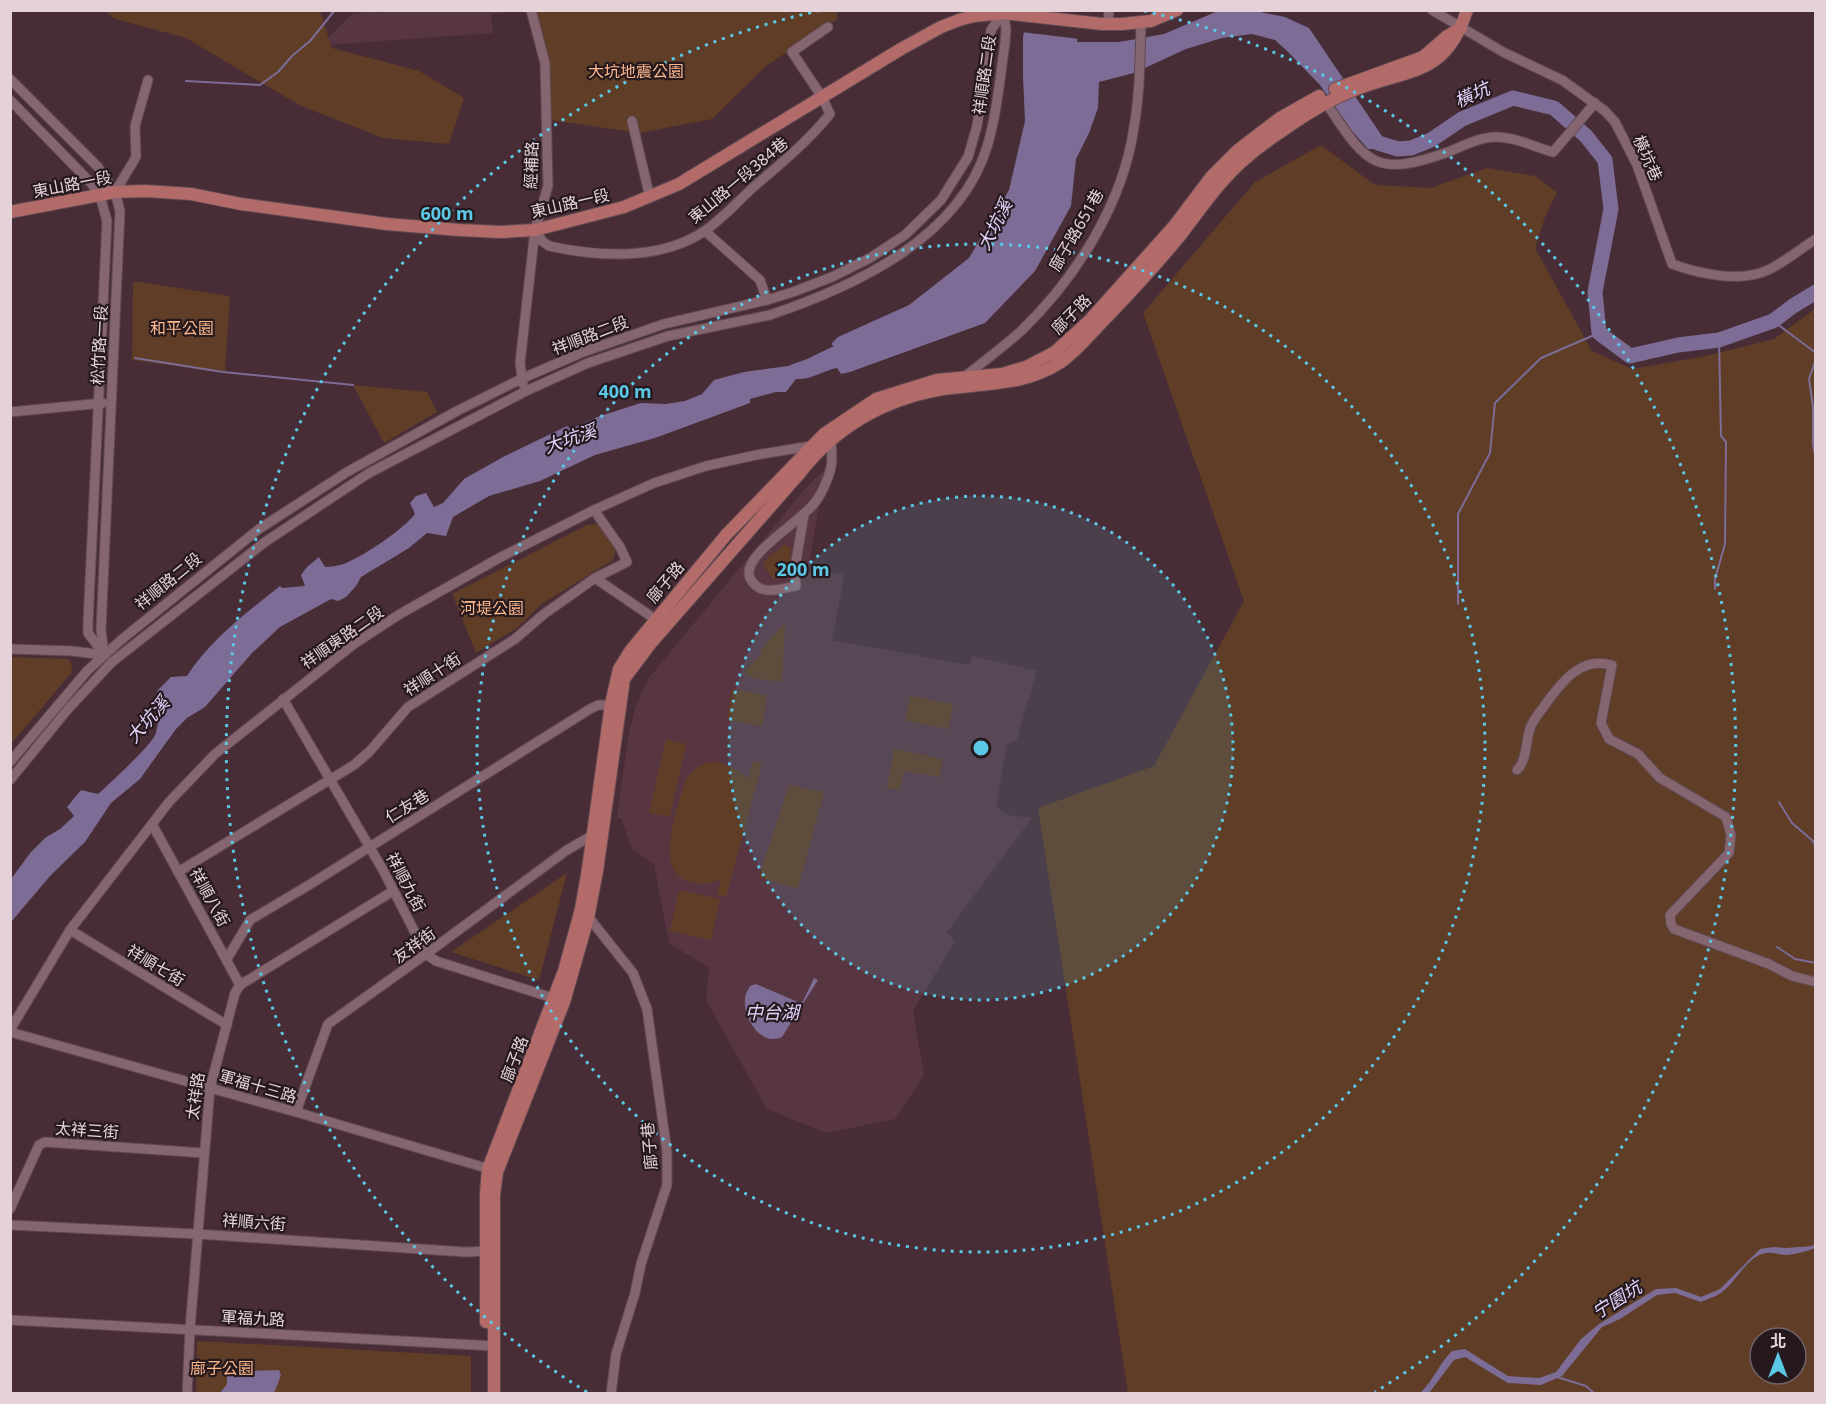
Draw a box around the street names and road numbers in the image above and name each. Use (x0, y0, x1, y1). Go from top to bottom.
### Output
street label: 祥順路二段 (968, 34, 1000, 116)
street label: 東山路一段384巷 (684, 132, 792, 228)
street label: 橫坑巷 (1628, 132, 1668, 184)
street label: 經補路 (519, 141, 543, 189)
street label: 東山路一段 (31, 166, 113, 202)
street label: 東山路一段 (529, 183, 611, 223)
street label: 廍子路651巷 (1044, 185, 1108, 275)
street label: 廍子路 (1046, 289, 1096, 339)
street label: 松竹路一段 (86, 304, 112, 386)
street label: 祥順路二段 (549, 310, 631, 360)
street label: 祥順路二段 (130, 547, 206, 615)
street label: 廍子路 (641, 557, 689, 607)
street label: 祥順東路二段 (296, 600, 388, 674)
street label: 祥順十街 (399, 647, 465, 701)
street label: 仁友巷 (381, 784, 433, 828)
street label: 祥順九街 (381, 849, 431, 915)
street label: 祥順八街 (185, 864, 235, 930)
street label: 友祥街 (388, 922, 440, 968)
street label: 祥順七街 (123, 939, 189, 991)
street label: 廍子路 (495, 1033, 533, 1085)
street label: 軍福十三路 (217, 1064, 299, 1108)
street label: 太祥路 (181, 1071, 209, 1121)
street label: 太祥三街 (54, 1117, 120, 1143)
street label: 廍子巷 (636, 1121, 662, 1171)
street label: 祥順六街 (221, 1209, 287, 1235)
street label: 軍福九路 (220, 1305, 286, 1331)

